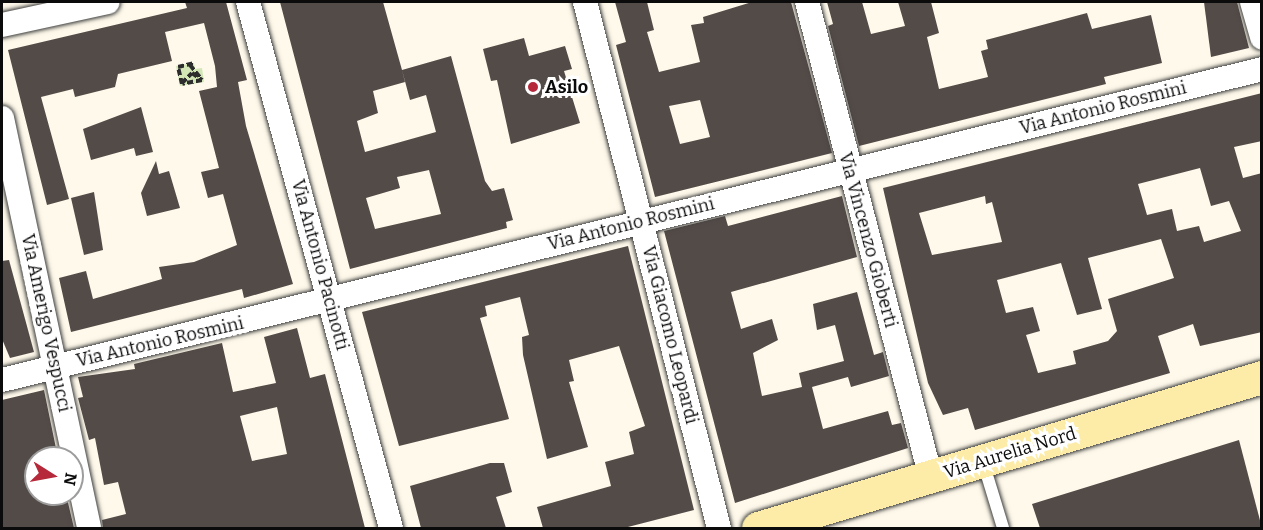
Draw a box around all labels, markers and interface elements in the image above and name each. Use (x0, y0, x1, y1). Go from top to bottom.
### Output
place label: Asilo (545, 76, 588, 98)
street label: Via Antonio Rosmini (1017, 77, 1189, 139)
marker: Asilo (526, 80, 540, 94)
street label: Via Vincenzo Gioberti (834, 150, 902, 330)
street label: Via Antonio Pacinotti (287, 177, 353, 353)
street label: Via Antonio Rosmini (545, 193, 717, 255)
street label: Via Amerigo Vespucci (17, 232, 75, 414)
street label: Via Giacomo Leopardi (637, 244, 703, 426)
street label: Via Antonio Rosmini (74, 312, 246, 372)
street label: Via Aurelia Nord (941, 423, 1079, 483)
north arrow (24, 446, 84, 506)
text: N (60, 471, 81, 487)

